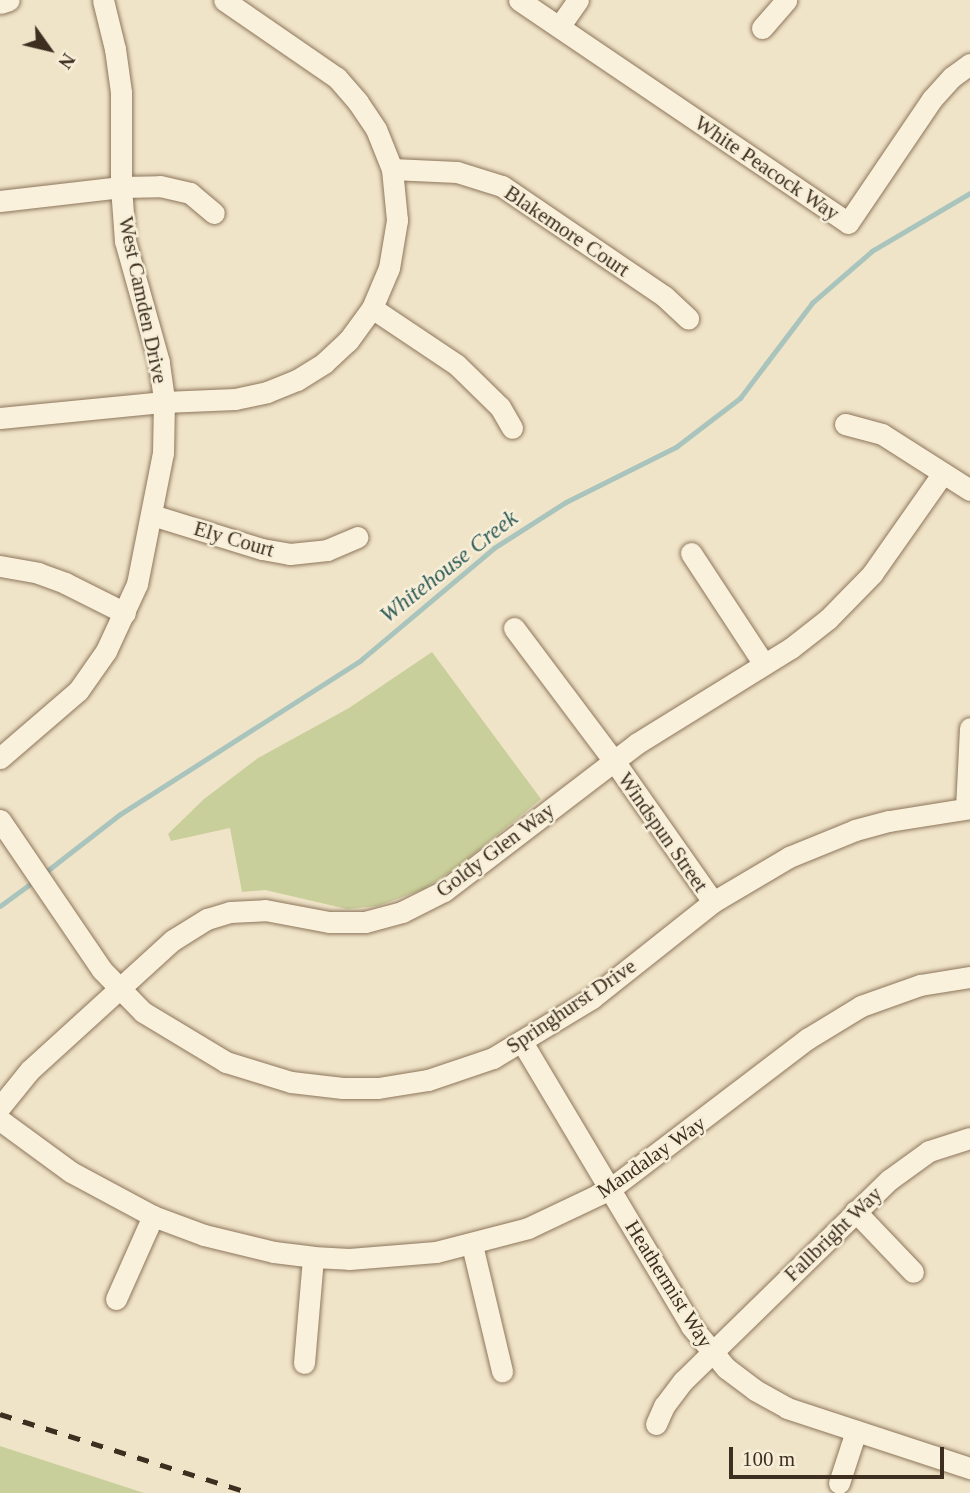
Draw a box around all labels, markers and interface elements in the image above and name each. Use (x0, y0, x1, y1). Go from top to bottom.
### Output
north arrow (14, 14, 84, 84)
text: N (54, 49, 79, 73)
street label: White Peacock Way (690, 110, 844, 226)
street label: Blakemore Court (500, 180, 634, 282)
street label: West Camden Drive (113, 214, 173, 386)
water label: Whitehouse Creek (375, 505, 523, 629)
street label: Ely Court (191, 516, 277, 562)
street label: Windspun Street (613, 768, 713, 896)
street label: Goldy Glen Way (431, 797, 559, 903)
street label: Springhurst Drive (501, 953, 641, 1059)
street label: Mandalay Way (592, 1110, 710, 1204)
street label: Fallbright Way (779, 1181, 887, 1287)
street label: Heathermist Way (620, 1215, 718, 1353)
scale bar (732, 1434, 947, 1478)
text: 100 m (742, 1447, 795, 1471)

